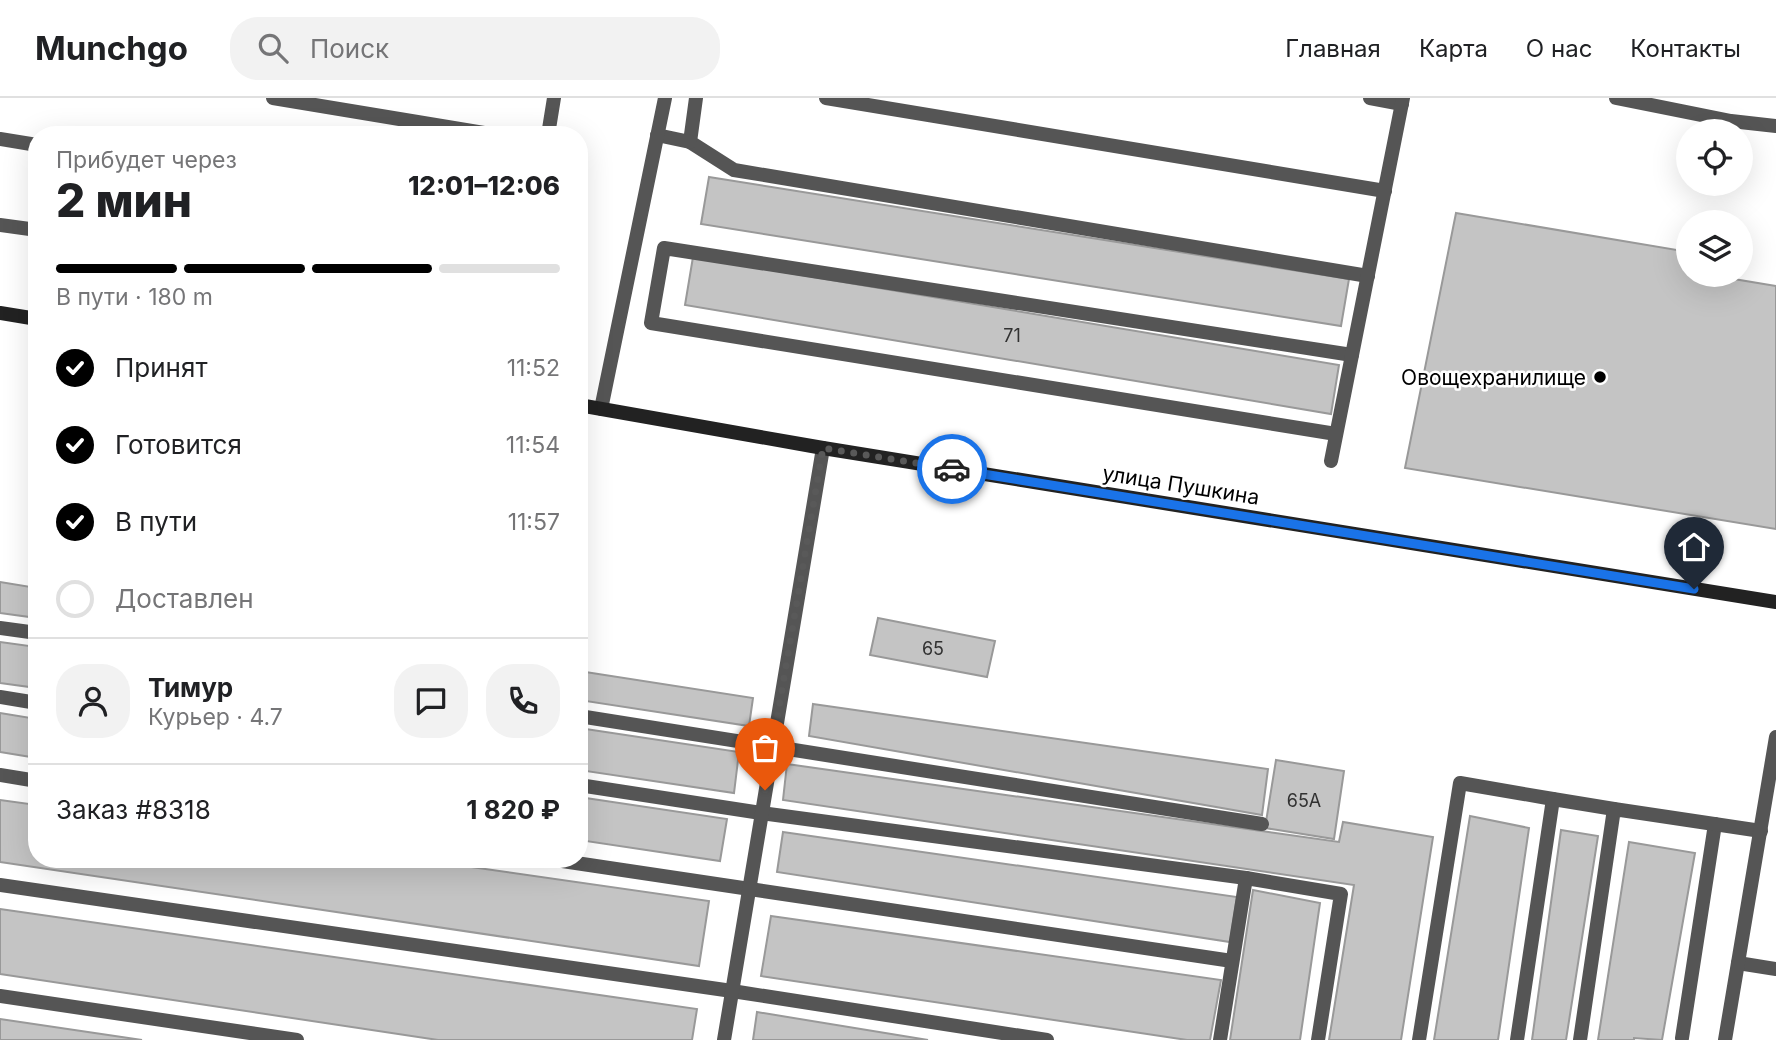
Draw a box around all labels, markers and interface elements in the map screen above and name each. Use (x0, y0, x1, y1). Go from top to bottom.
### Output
search box (230, 17, 720, 80)
text: Munchgo (35, 28, 188, 68)
icon: search (254, 29, 292, 67)
text: Поиск (310, 33, 389, 64)
text: Главная (1285, 34, 1381, 63)
text: Карта (1419, 34, 1488, 63)
text: О нас (1526, 34, 1592, 63)
text: Контакты (1630, 34, 1741, 63)
map controls (1676, 119, 1753, 287)
button: locate (1676, 119, 1753, 196)
text: Прибудет через (56, 146, 237, 174)
text: 12:01–12:06 (408, 170, 560, 201)
text: 2 мин (56, 172, 192, 228)
button: layers (1676, 210, 1753, 287)
text: В пути · 180 m (56, 283, 213, 311)
house number: 71 (1003, 325, 1021, 346)
icon: check (56, 349, 94, 387)
text: Принят (115, 352, 208, 383)
text: 11:52 (507, 354, 560, 382)
place label: Овощехранилище (1401, 365, 1586, 390)
marker: Овощехранилище (1592, 369, 1608, 385)
icon: check (56, 426, 94, 464)
text: Готовится (115, 429, 242, 460)
text: 11:54 (506, 431, 560, 459)
courier (917, 434, 987, 504)
icon: car (933, 450, 971, 488)
street label: улица Пушкина (1101, 460, 1261, 510)
icon: check (56, 503, 94, 541)
text: В пути (115, 506, 197, 537)
text: 11:57 (508, 508, 560, 536)
pin (1664, 517, 1724, 589)
icon: home (1675, 528, 1713, 566)
text: Доставлен (115, 583, 254, 614)
house number: 65 (922, 638, 944, 659)
button: person (56, 664, 130, 738)
button: chat (394, 664, 468, 738)
button: phone (486, 664, 560, 738)
text: Тимур (148, 672, 233, 703)
text: Курьер · 4.7 (148, 703, 283, 731)
pin (735, 718, 795, 790)
icon: bag (746, 729, 784, 767)
house number: 65А (1287, 790, 1321, 811)
text: Заказ #8318 (56, 794, 211, 825)
text: 1 820 ₽ (466, 794, 560, 825)

